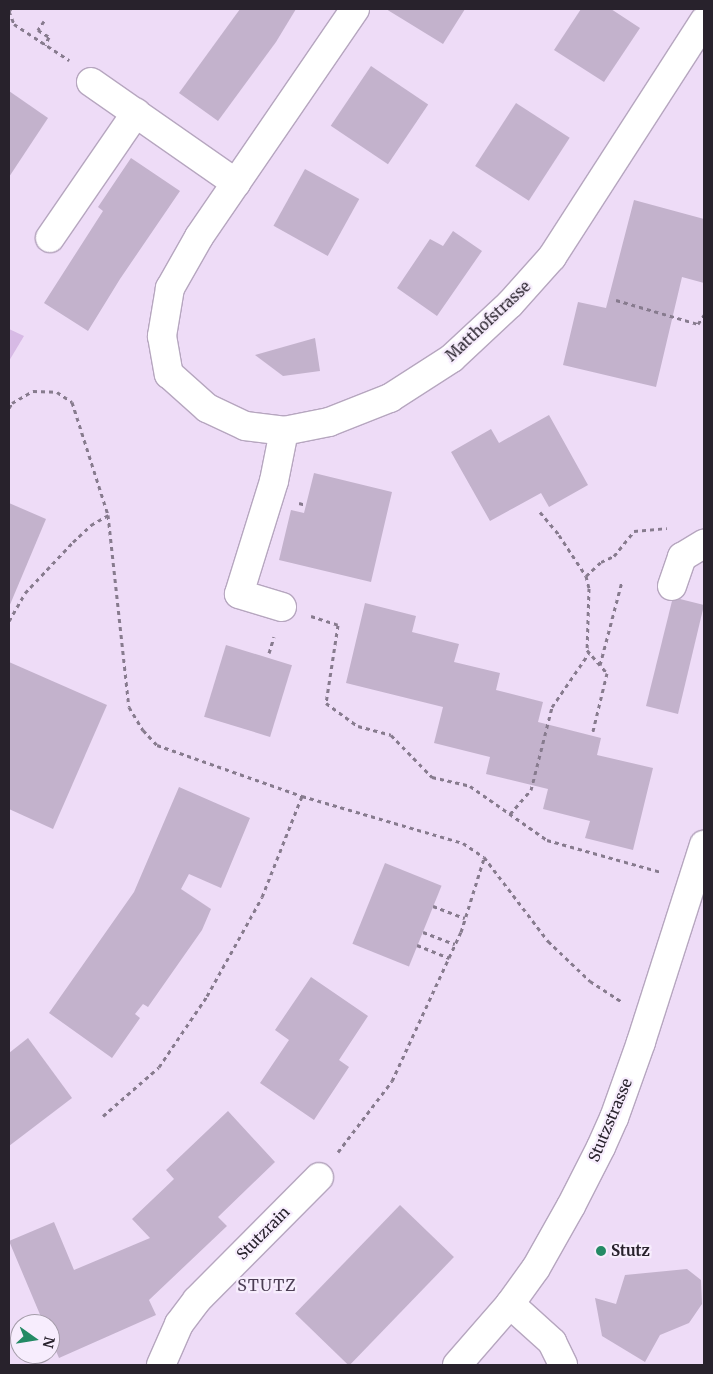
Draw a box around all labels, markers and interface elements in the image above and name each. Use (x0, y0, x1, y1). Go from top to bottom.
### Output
street label: Matthofstrasse (442, 277, 534, 365)
street label: Stutzstrasse (584, 1076, 636, 1164)
street label: Stutzrain (233, 1203, 293, 1263)
place label: Stutz (611, 1242, 650, 1260)
marker: Stutz (595, 1245, 607, 1257)
district label: STUTZ (237, 1275, 297, 1295)
north arrow (10, 1314, 60, 1364)
text: N (39, 1335, 59, 1350)

